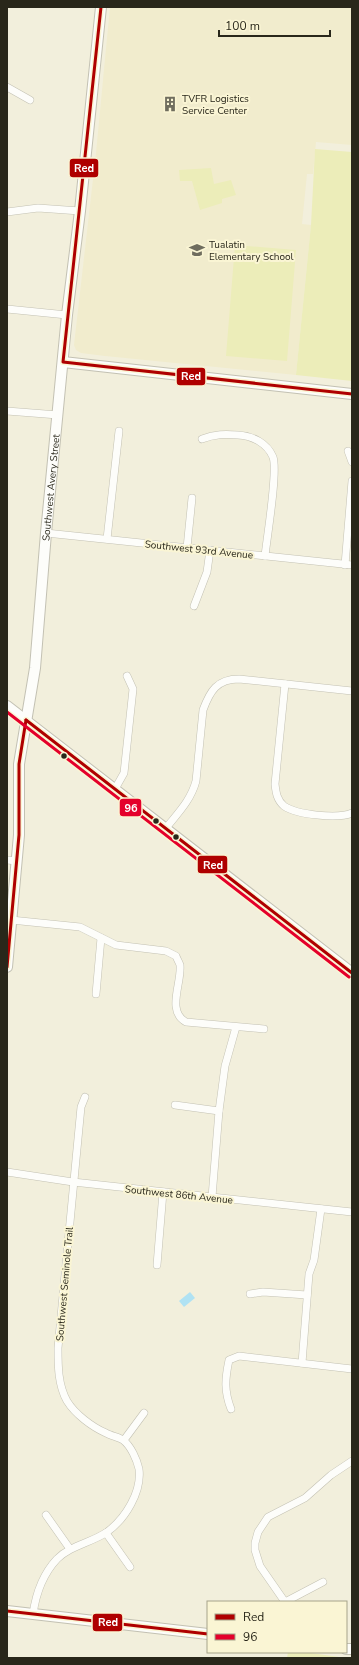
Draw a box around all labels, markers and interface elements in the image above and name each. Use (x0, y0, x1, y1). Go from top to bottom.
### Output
scale bar (219, 12, 330, 38)
text: 100 m (225, 18, 260, 34)
place label: TVFR Logistics Service Center (182, 92, 249, 118)
building icon: TVFR Logistics Service Center (161, 95, 179, 113)
line badge: Red (69, 158, 99, 178)
text: Red (74, 161, 94, 176)
place label: Tualatin Elementary School (209, 238, 294, 264)
school or university icon: Tualatin Elementary School (188, 241, 206, 259)
line badge: Red (176, 367, 206, 386)
text: Red (181, 369, 201, 384)
street label: Southwest Avery Street (39, 433, 64, 542)
street label: Southwest 93rd Avenue (144, 537, 254, 563)
unlabelled marker (59, 751, 69, 761)
line badge: 96 (119, 798, 142, 817)
text: 96 (124, 801, 138, 816)
unlabelled marker (151, 816, 161, 826)
unlabelled marker (171, 832, 181, 842)
line badge: Red (197, 855, 228, 874)
text: Red (203, 858, 223, 873)
street label: Southwest 86th Avenue (124, 1182, 234, 1208)
street label: Southwest Seminole Trail (53, 1226, 77, 1342)
legend (207, 1601, 347, 1653)
text: Red (243, 1609, 264, 1625)
line badge: Red (92, 1613, 123, 1632)
text: Red (98, 1615, 118, 1630)
text: 96 (243, 1629, 257, 1645)

